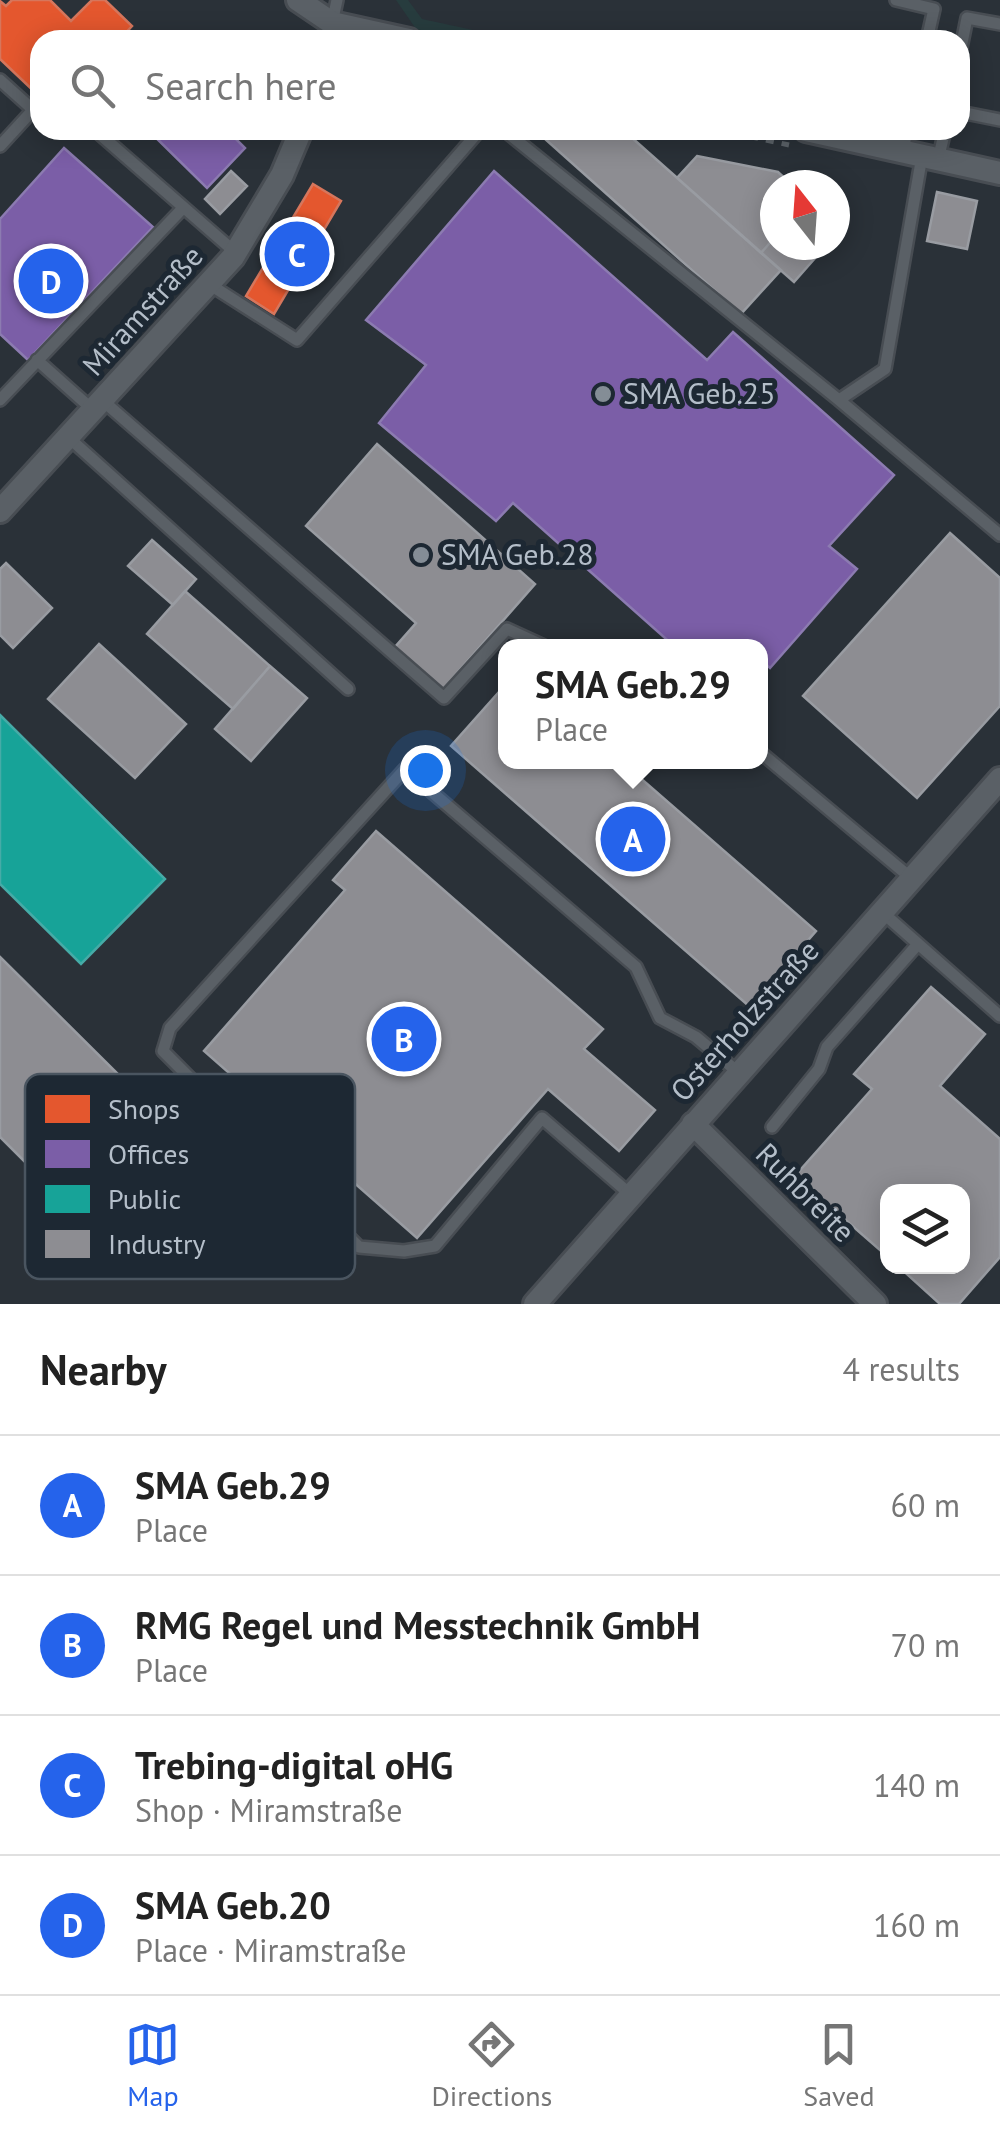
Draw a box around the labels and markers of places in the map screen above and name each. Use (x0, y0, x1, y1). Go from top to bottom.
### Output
pin: C (264, 216, 330, 292)
pin: D (18, 244, 84, 318)
place label: SMA Geb.25 (623, 373, 776, 412)
marker: SMA Geb.25 (592, 383, 614, 405)
place label: SMA Geb.28 (441, 534, 594, 573)
marker: SMA Geb.28 (410, 544, 432, 566)
pin: A (600, 802, 666, 876)
pin: B (372, 1002, 436, 1076)

